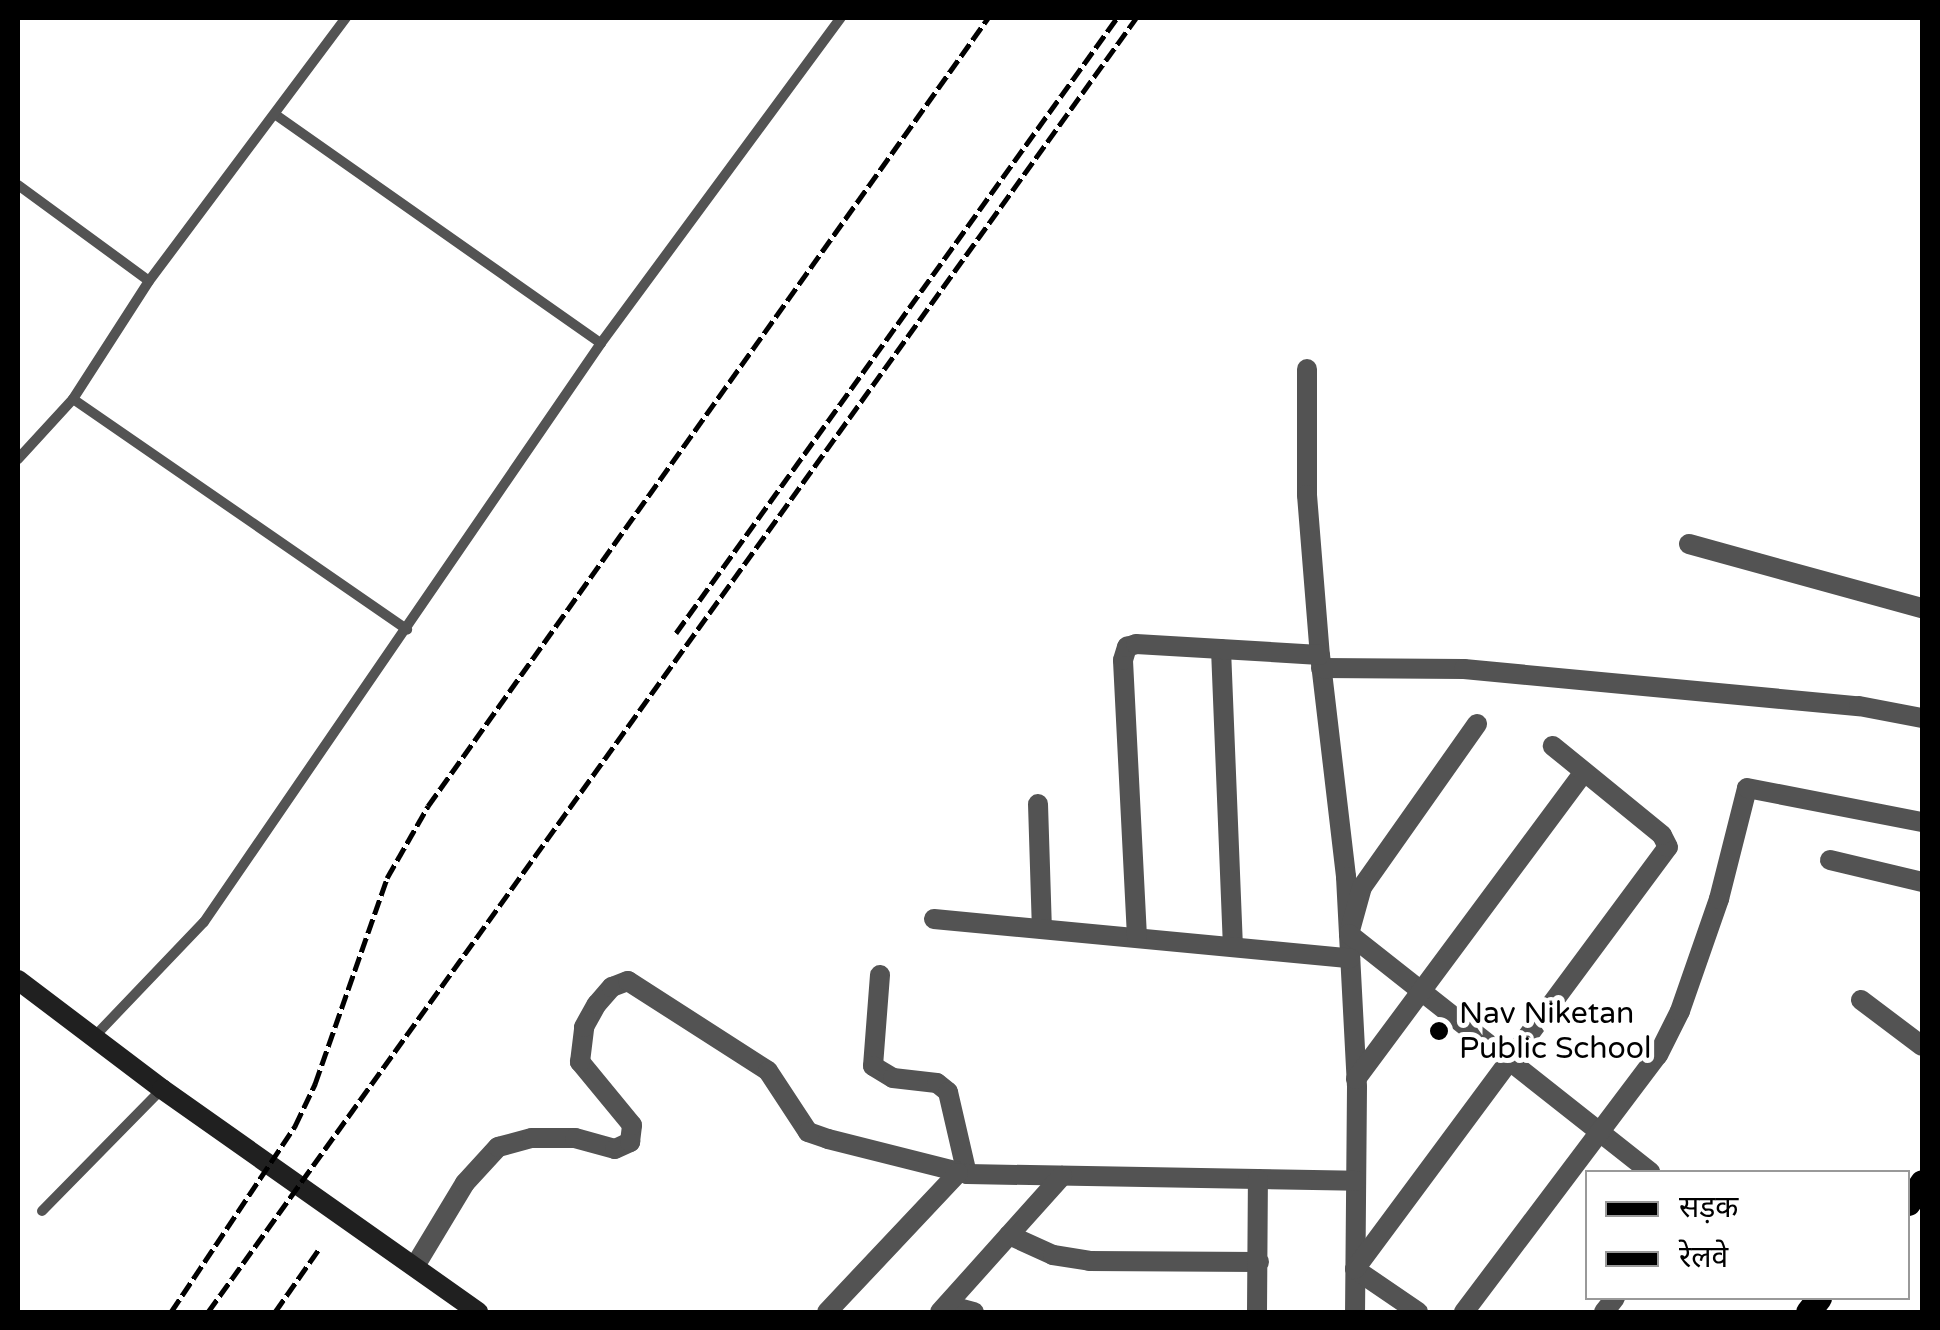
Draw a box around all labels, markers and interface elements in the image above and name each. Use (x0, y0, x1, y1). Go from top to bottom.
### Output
place label: Nav Niketan Public School (1459, 996, 1652, 1066)
marker: Nav Niketan Public School (1428, 1020, 1450, 1042)
legend (1585, 1170, 1910, 1300)
text: सड़क (1679, 1189, 1738, 1226)
text: रेलवे (1679, 1239, 1728, 1276)

